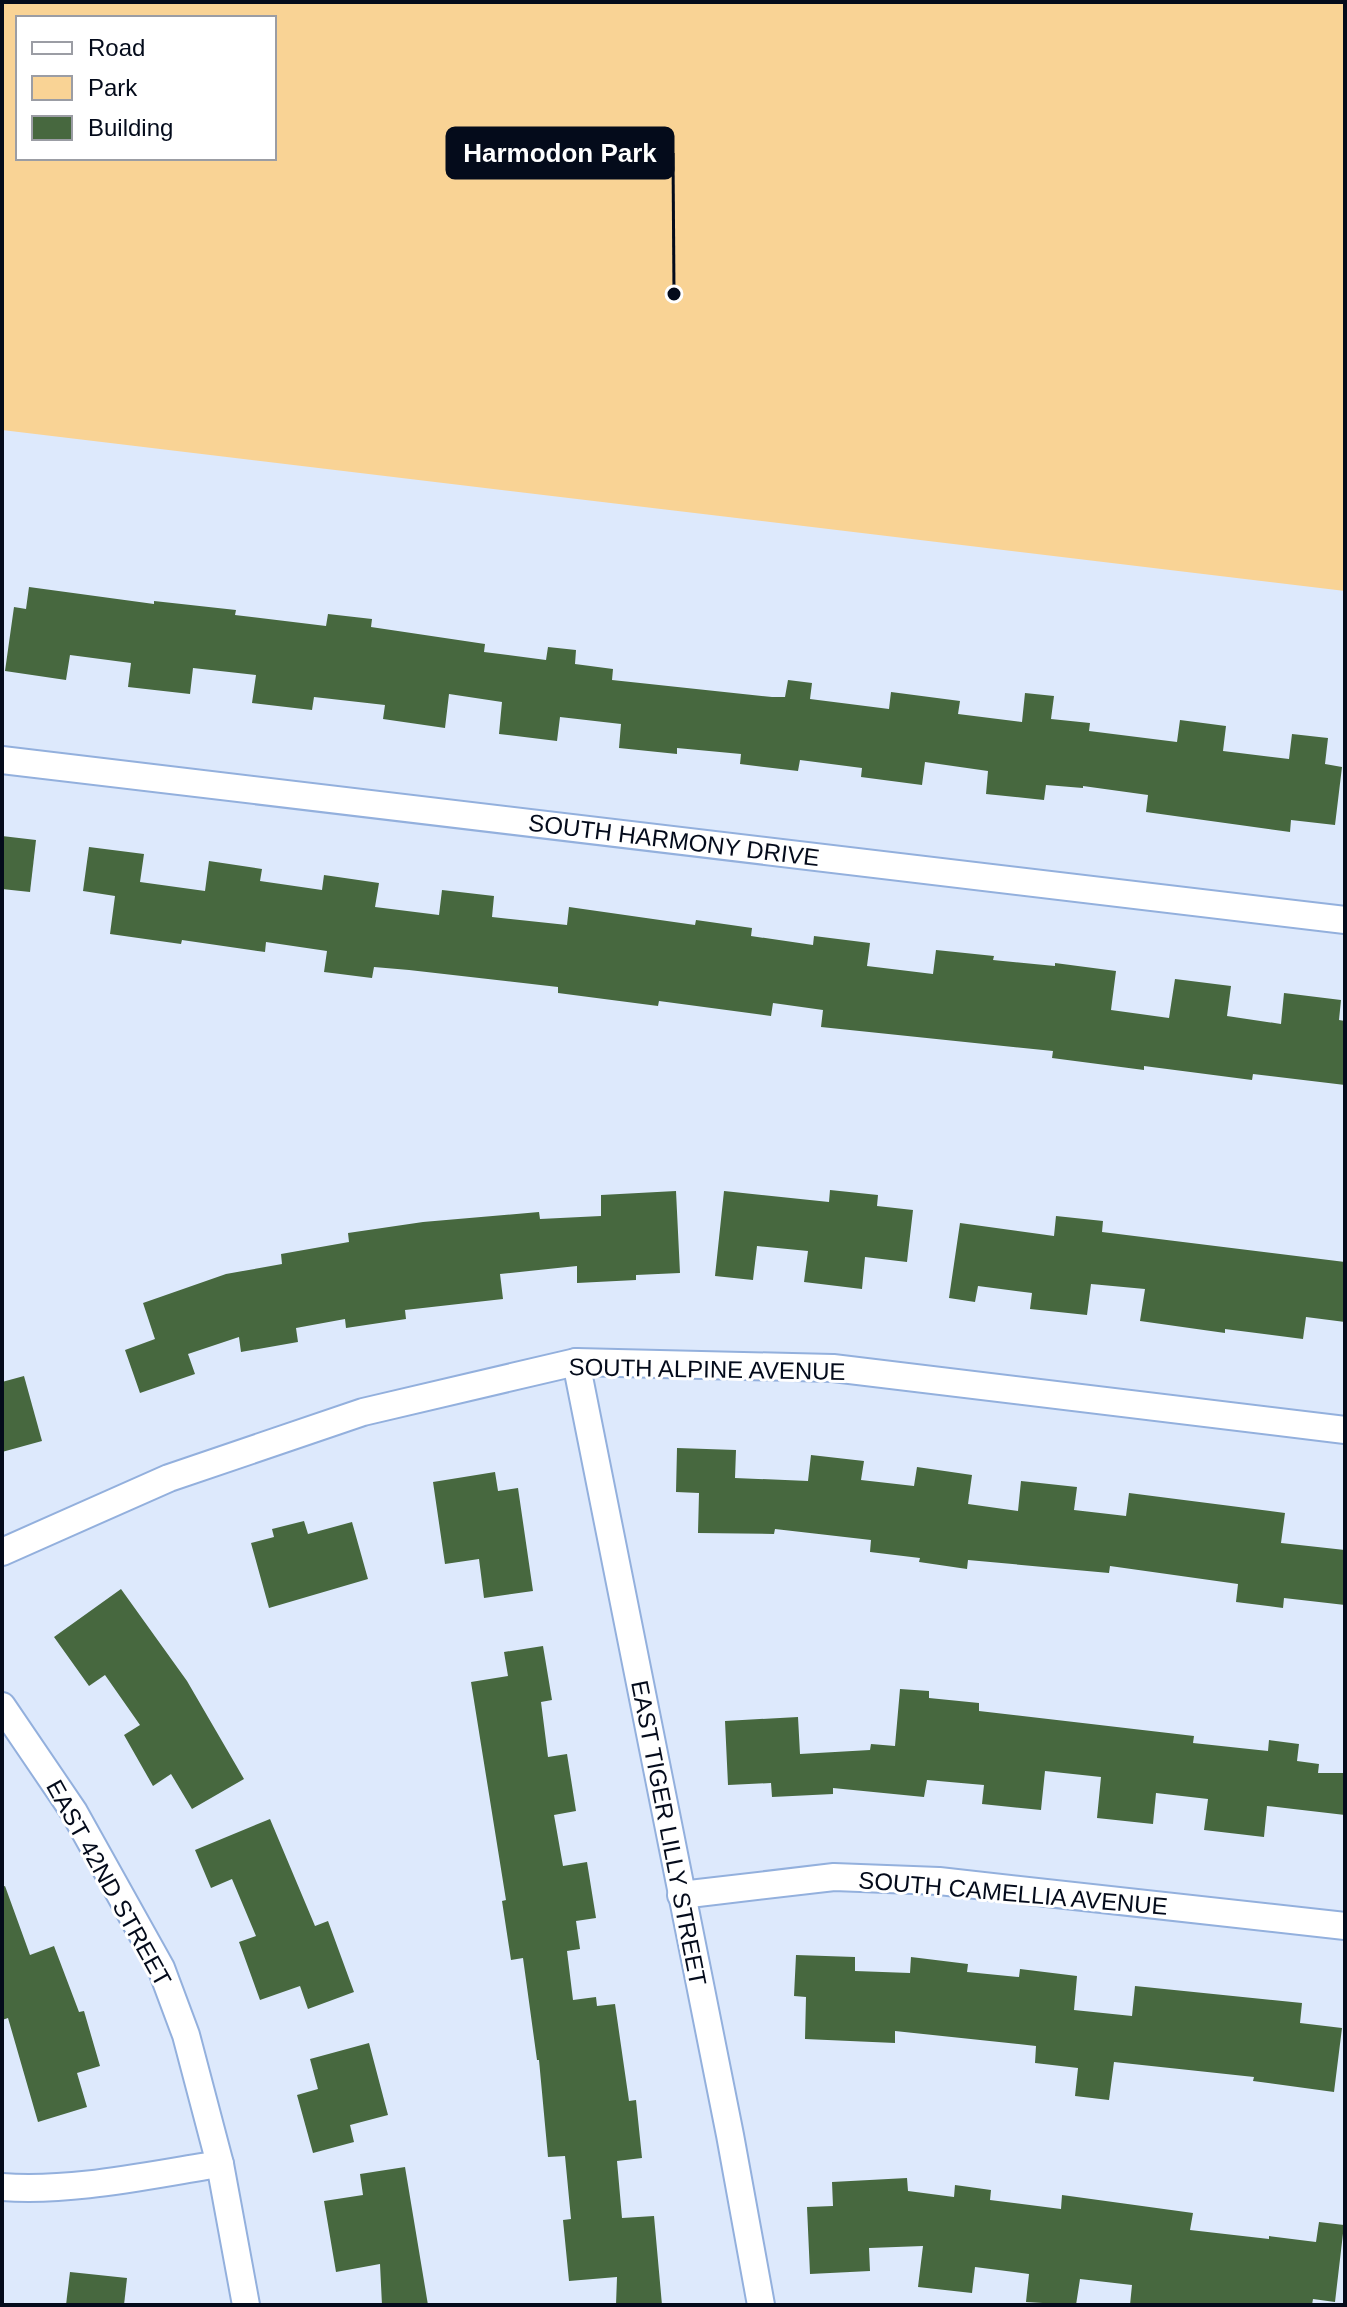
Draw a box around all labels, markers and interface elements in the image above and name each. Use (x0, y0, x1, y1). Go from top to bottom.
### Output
legend (16, 16, 276, 160)
text: Road (88, 34, 145, 61)
text: Park (88, 74, 138, 101)
text: Building (88, 114, 173, 141)
callout: Harmodon Park (447, 128, 673, 178)
text: Harmodon Park (463, 138, 657, 168)
street label: SOUTH HARMONY DRIVE (527, 809, 821, 871)
street label: SOUTH ALPINE AVENUE (568, 1353, 846, 1385)
street label: EAST TIGER LILLY STREET (626, 1678, 712, 1988)
street label: EAST 42ND STREET (41, 1775, 177, 1991)
street label: SOUTH CAMELLIA AVENUE (857, 1866, 1169, 1920)

